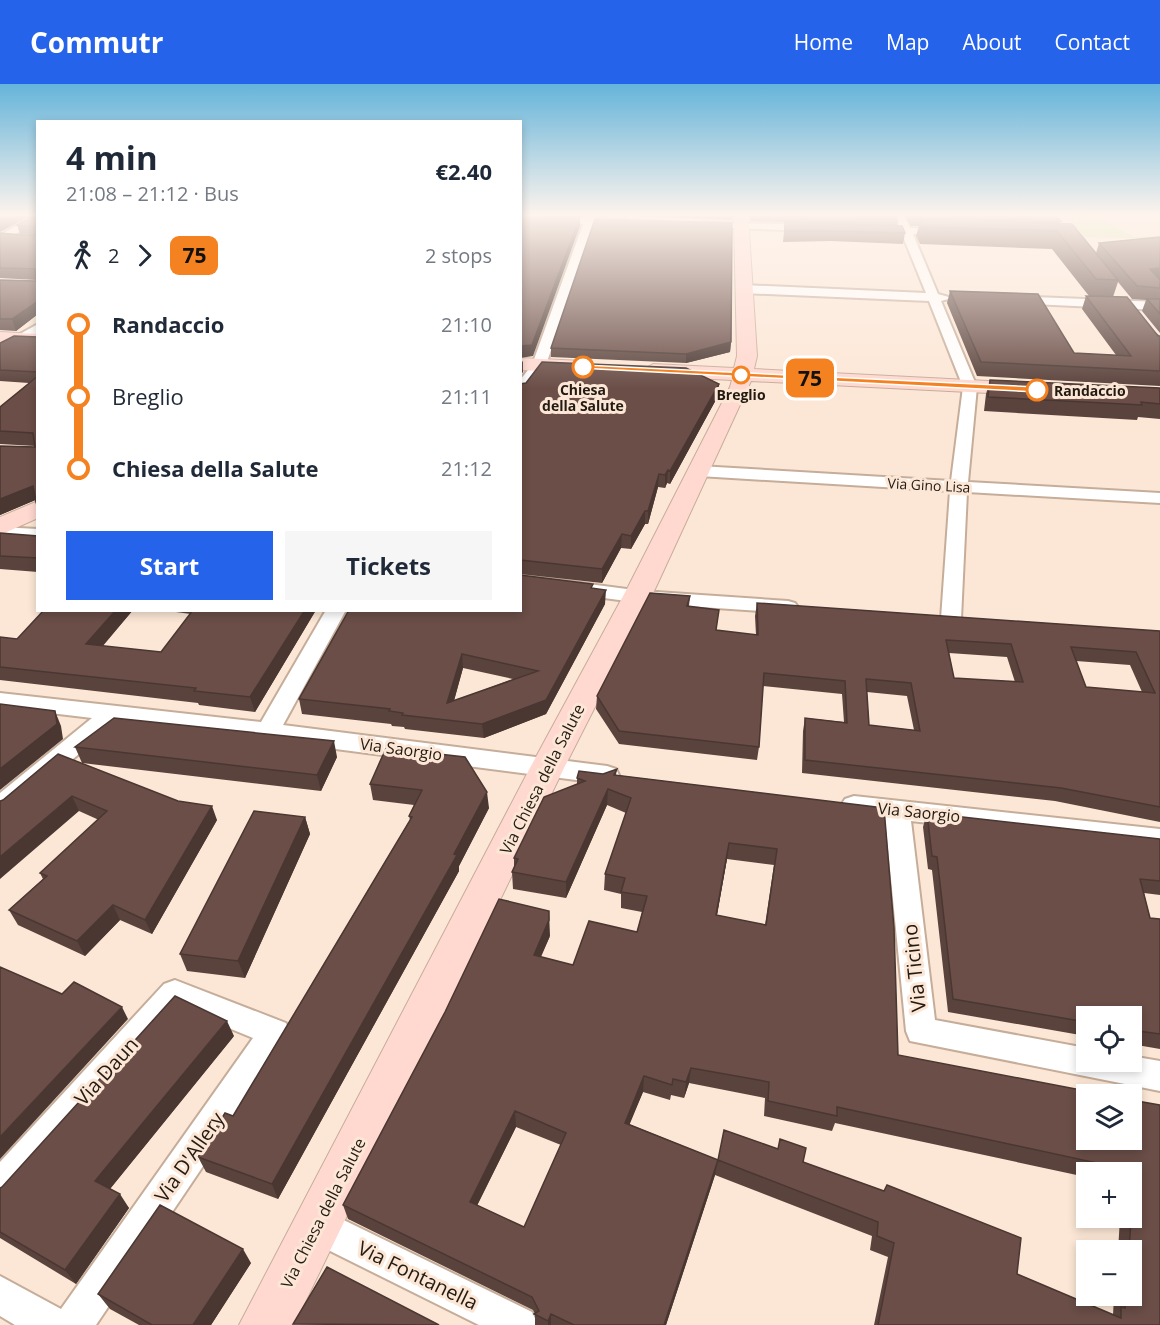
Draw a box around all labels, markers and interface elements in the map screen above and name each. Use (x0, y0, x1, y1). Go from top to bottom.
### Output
text: Commutr (30, 23, 163, 61)
text: Home (794, 28, 853, 56)
text: Map (886, 28, 929, 56)
text: About (962, 28, 1022, 56)
text: Contact (1055, 28, 1130, 56)
text: 4 min (66, 135, 158, 180)
text: €2.40 (435, 156, 492, 186)
text: 21:08 – 21:12 · Bus (66, 180, 239, 207)
icon: walk (66, 239, 99, 272)
icon: forward (128, 239, 161, 272)
text: 75 (182, 241, 206, 269)
text: 2 (108, 242, 119, 269)
text: 2 stops (425, 242, 492, 269)
text: Randaccio (112, 309, 224, 339)
text: 21:10 (441, 311, 492, 338)
marker: Chiesa della Salute (572, 356, 594, 378)
line badge: 75 (783, 358, 837, 398)
text: 75 (798, 364, 822, 392)
marker: Breglio (732, 366, 750, 384)
marker: Randaccio (1026, 379, 1048, 401)
place label: Chiesa della Salute (542, 380, 624, 415)
text: Breglio (112, 381, 184, 411)
place label: Randaccio (1054, 381, 1126, 400)
text: 21:11 (441, 383, 492, 410)
place label: Breglio (716, 385, 766, 404)
text: Chiesa della Salute (112, 453, 319, 483)
text: 21:12 (441, 455, 492, 482)
street label: Via Gino Lisa (887, 473, 971, 497)
button: Start (66, 531, 273, 600)
button: Tickets (285, 531, 492, 600)
street label: Via Chiesa della Salute (494, 700, 590, 858)
street label: Via Saorgio (358, 732, 444, 766)
street label: Via Saorgio (877, 797, 961, 827)
street label: Via Ticino (896, 923, 932, 1013)
map controls (1076, 1006, 1142, 1306)
button: locate (1076, 1006, 1142, 1072)
street label: Via Daun (68, 1031, 144, 1111)
button: layers (1076, 1084, 1142, 1150)
street label: Via D'Allery (148, 1106, 231, 1207)
street label: Via Chiesa della Salute (275, 1134, 371, 1292)
button: + (1076, 1162, 1142, 1228)
street label: Via Fontanella (353, 1234, 483, 1316)
button: − (1076, 1240, 1142, 1306)

